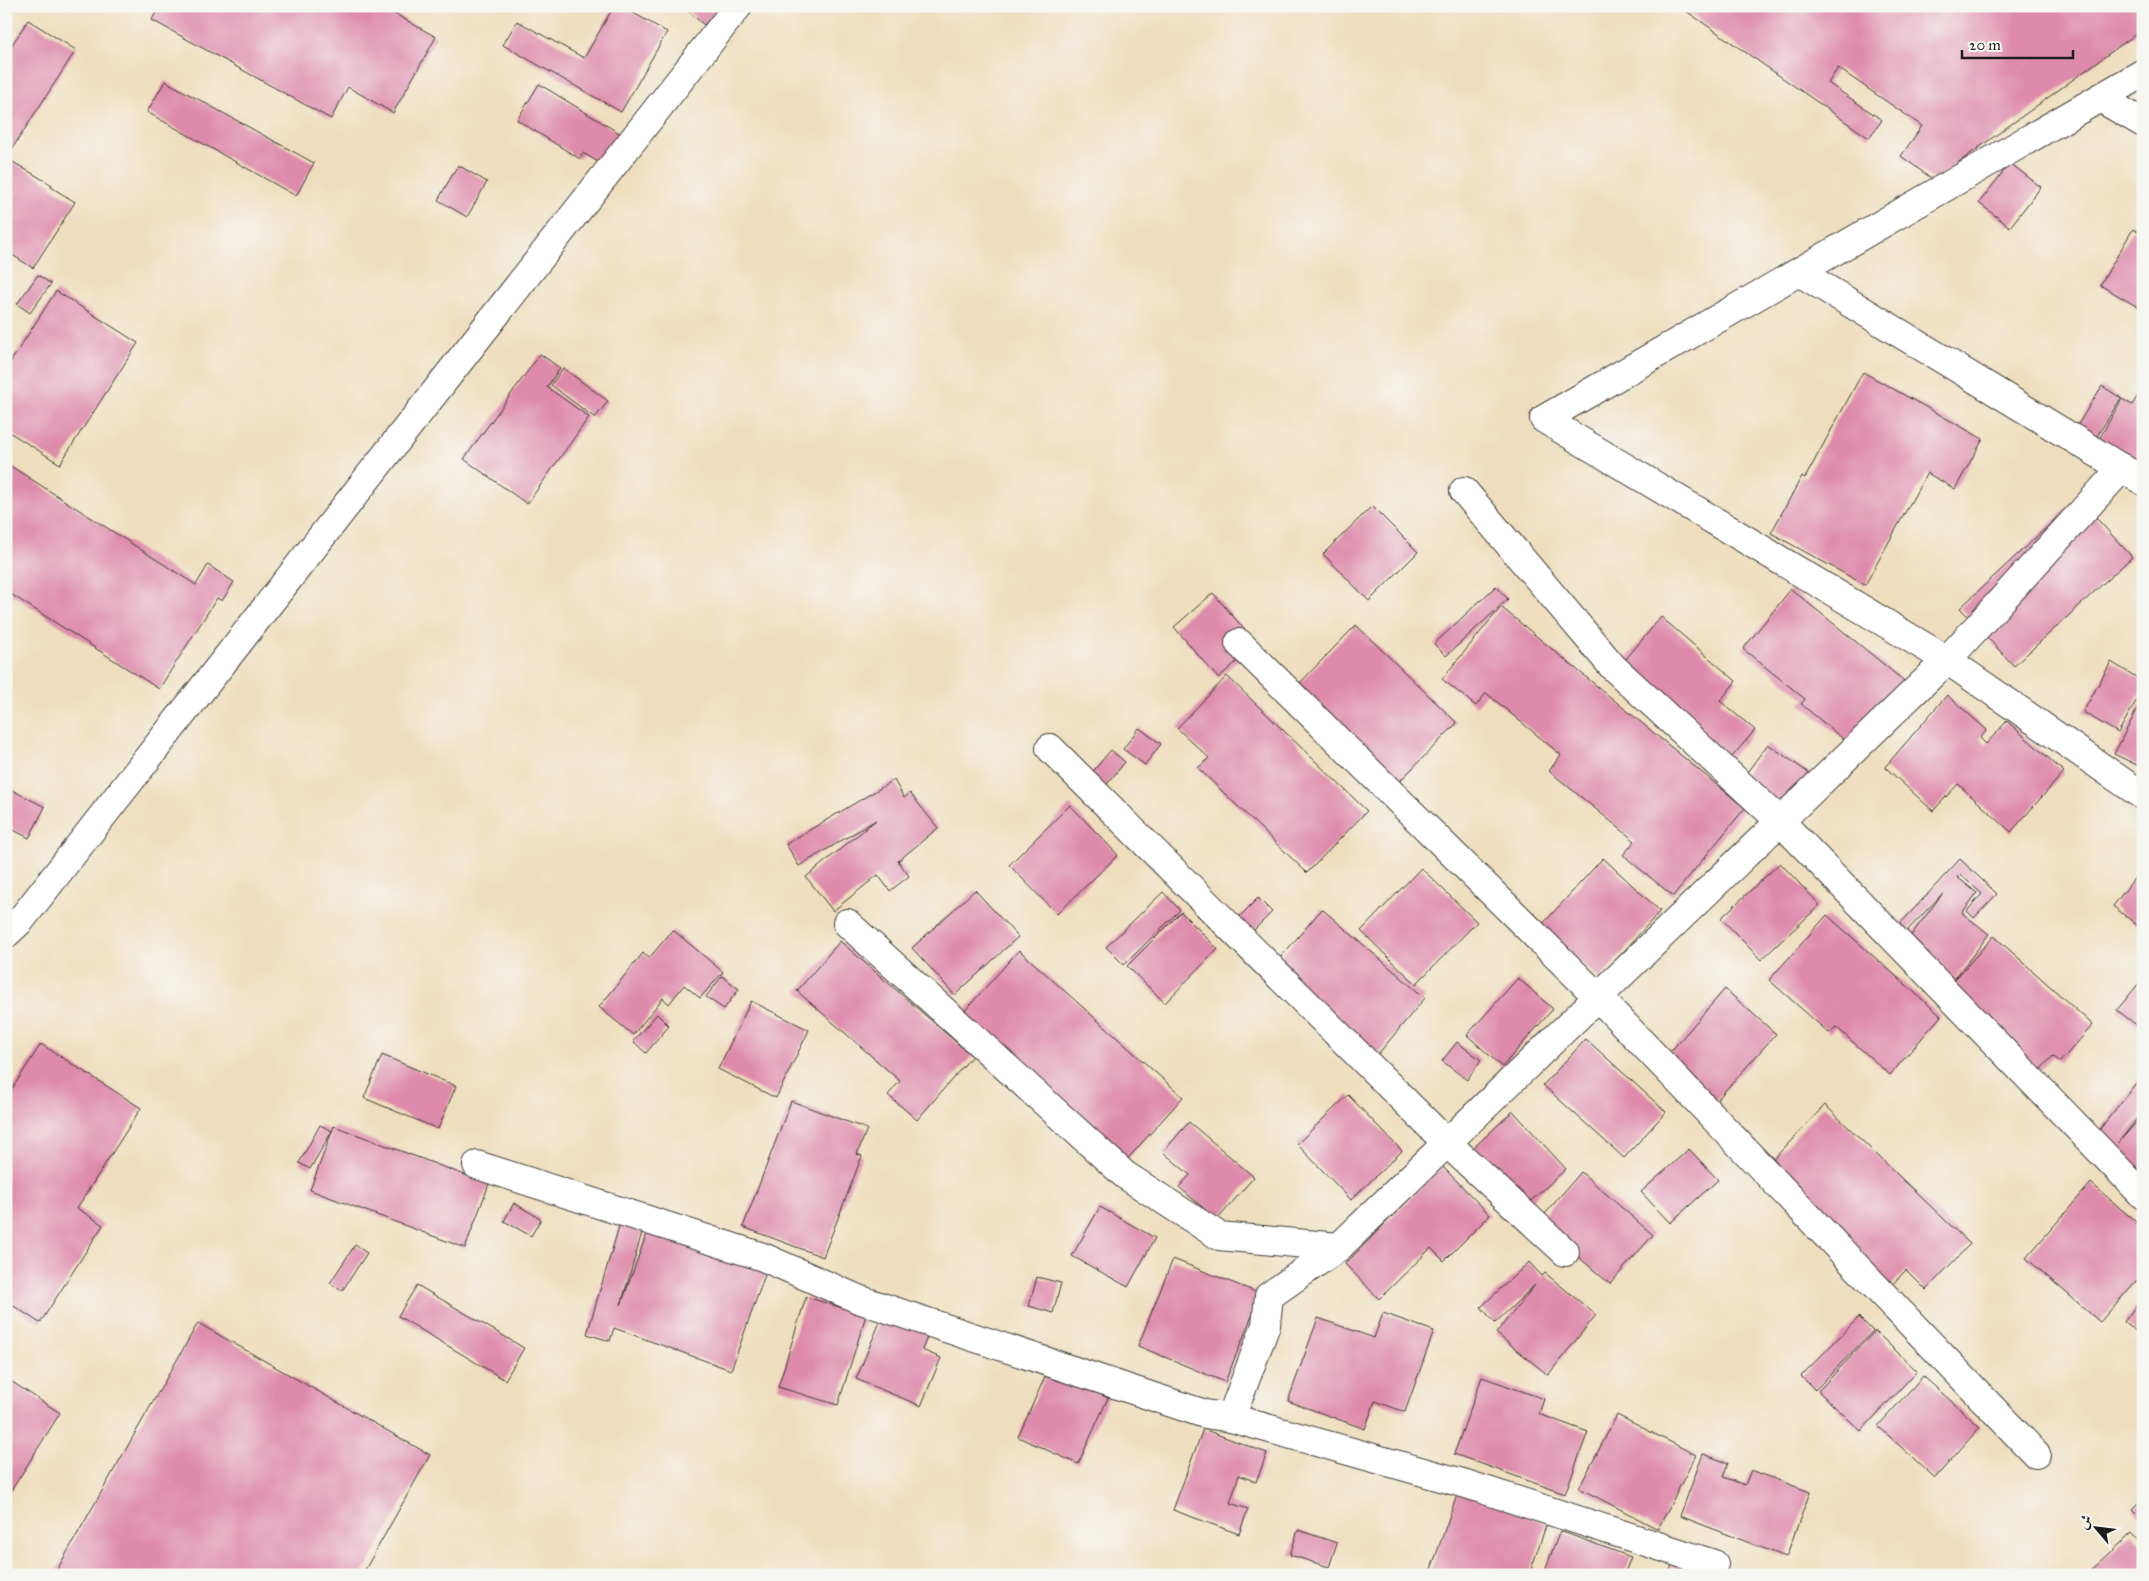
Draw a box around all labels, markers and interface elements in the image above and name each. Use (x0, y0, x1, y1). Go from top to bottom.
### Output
scale bar (1962, 28, 2073, 60)
text: 20 m (1969, 36, 2001, 54)
north arrow (2072, 1504, 2122, 1554)
text: ش (2074, 1512, 2096, 1532)

